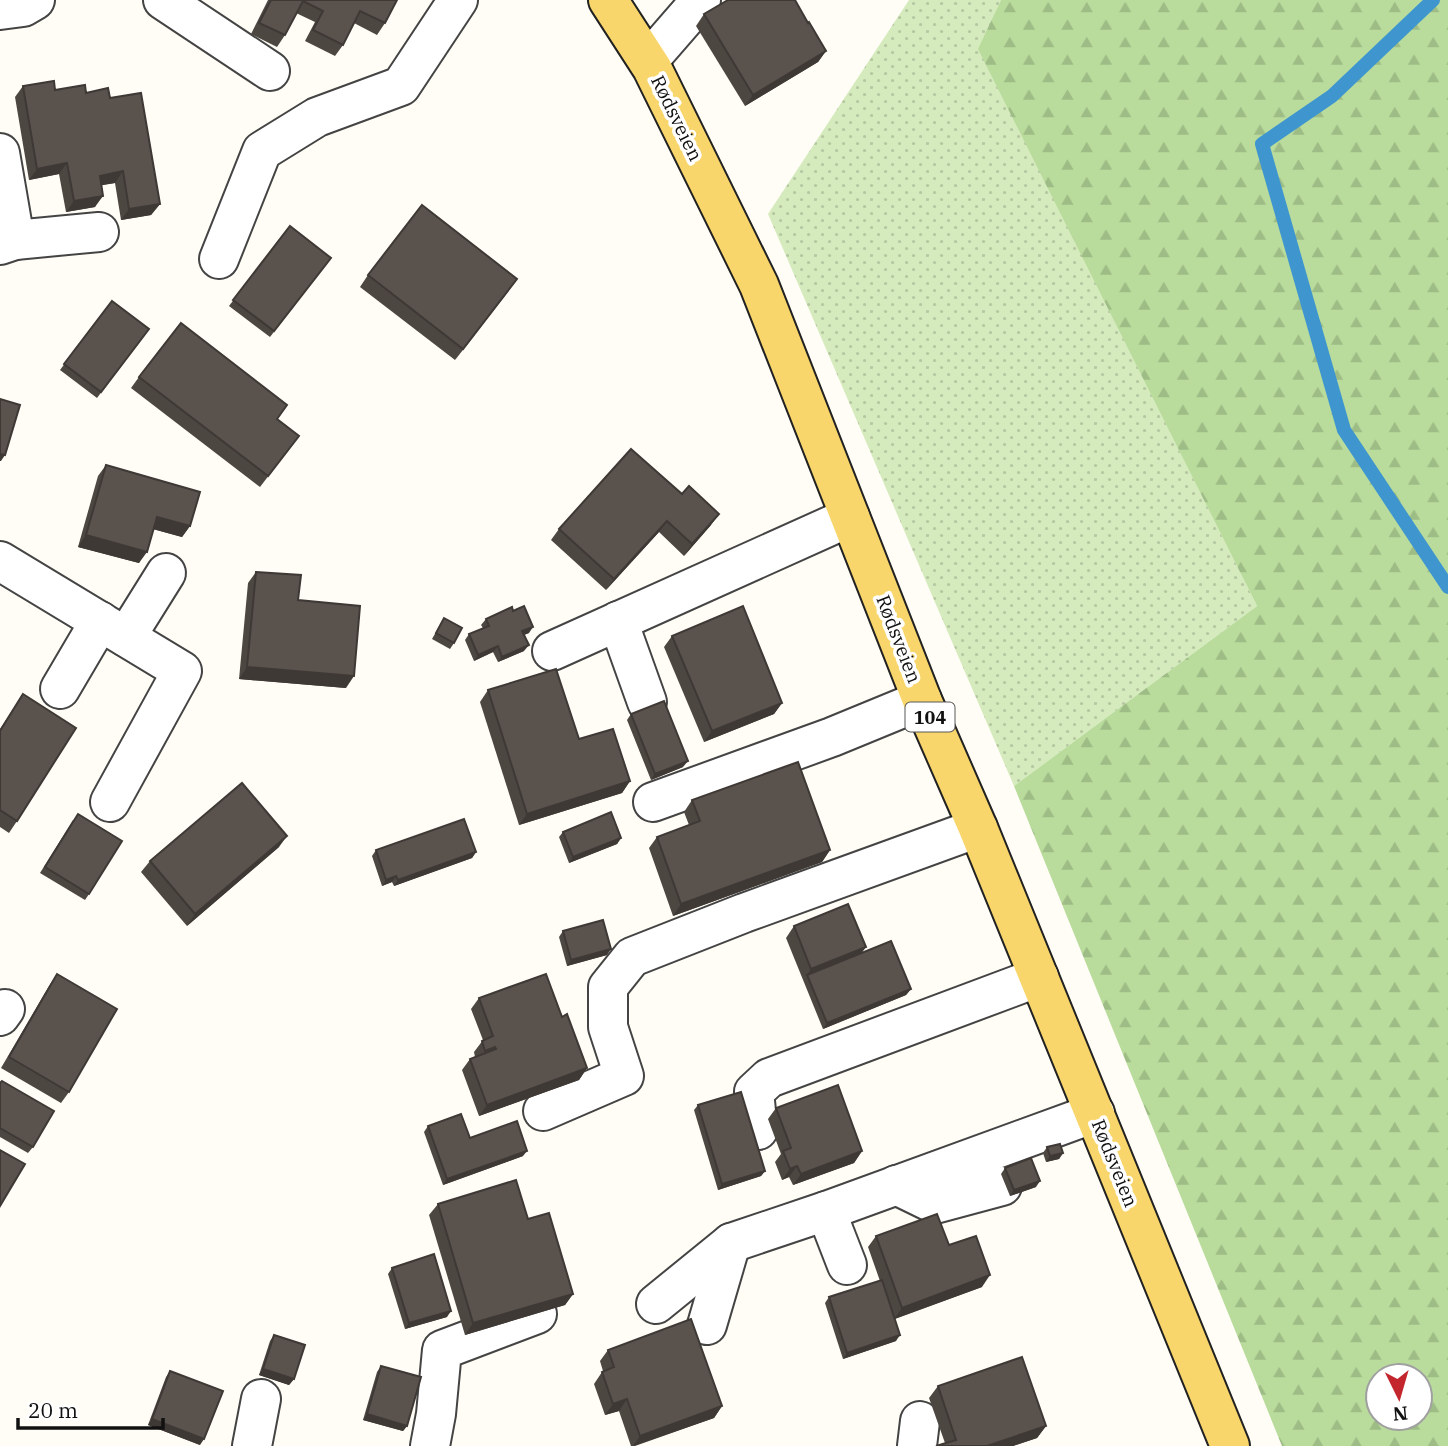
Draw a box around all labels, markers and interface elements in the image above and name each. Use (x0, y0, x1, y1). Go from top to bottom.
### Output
street label: Rødsveien (646, 71, 708, 165)
street label: Rødsveien (871, 592, 927, 686)
road number: 104 (906, 702, 954, 732)
street label: Rødsveien (1087, 1116, 1143, 1210)
north arrow (1364, 1362, 1434, 1432)
scale bar (18, 1386, 163, 1430)
text: 20 m (28, 1396, 78, 1424)
text: N (1392, 1401, 1409, 1427)

